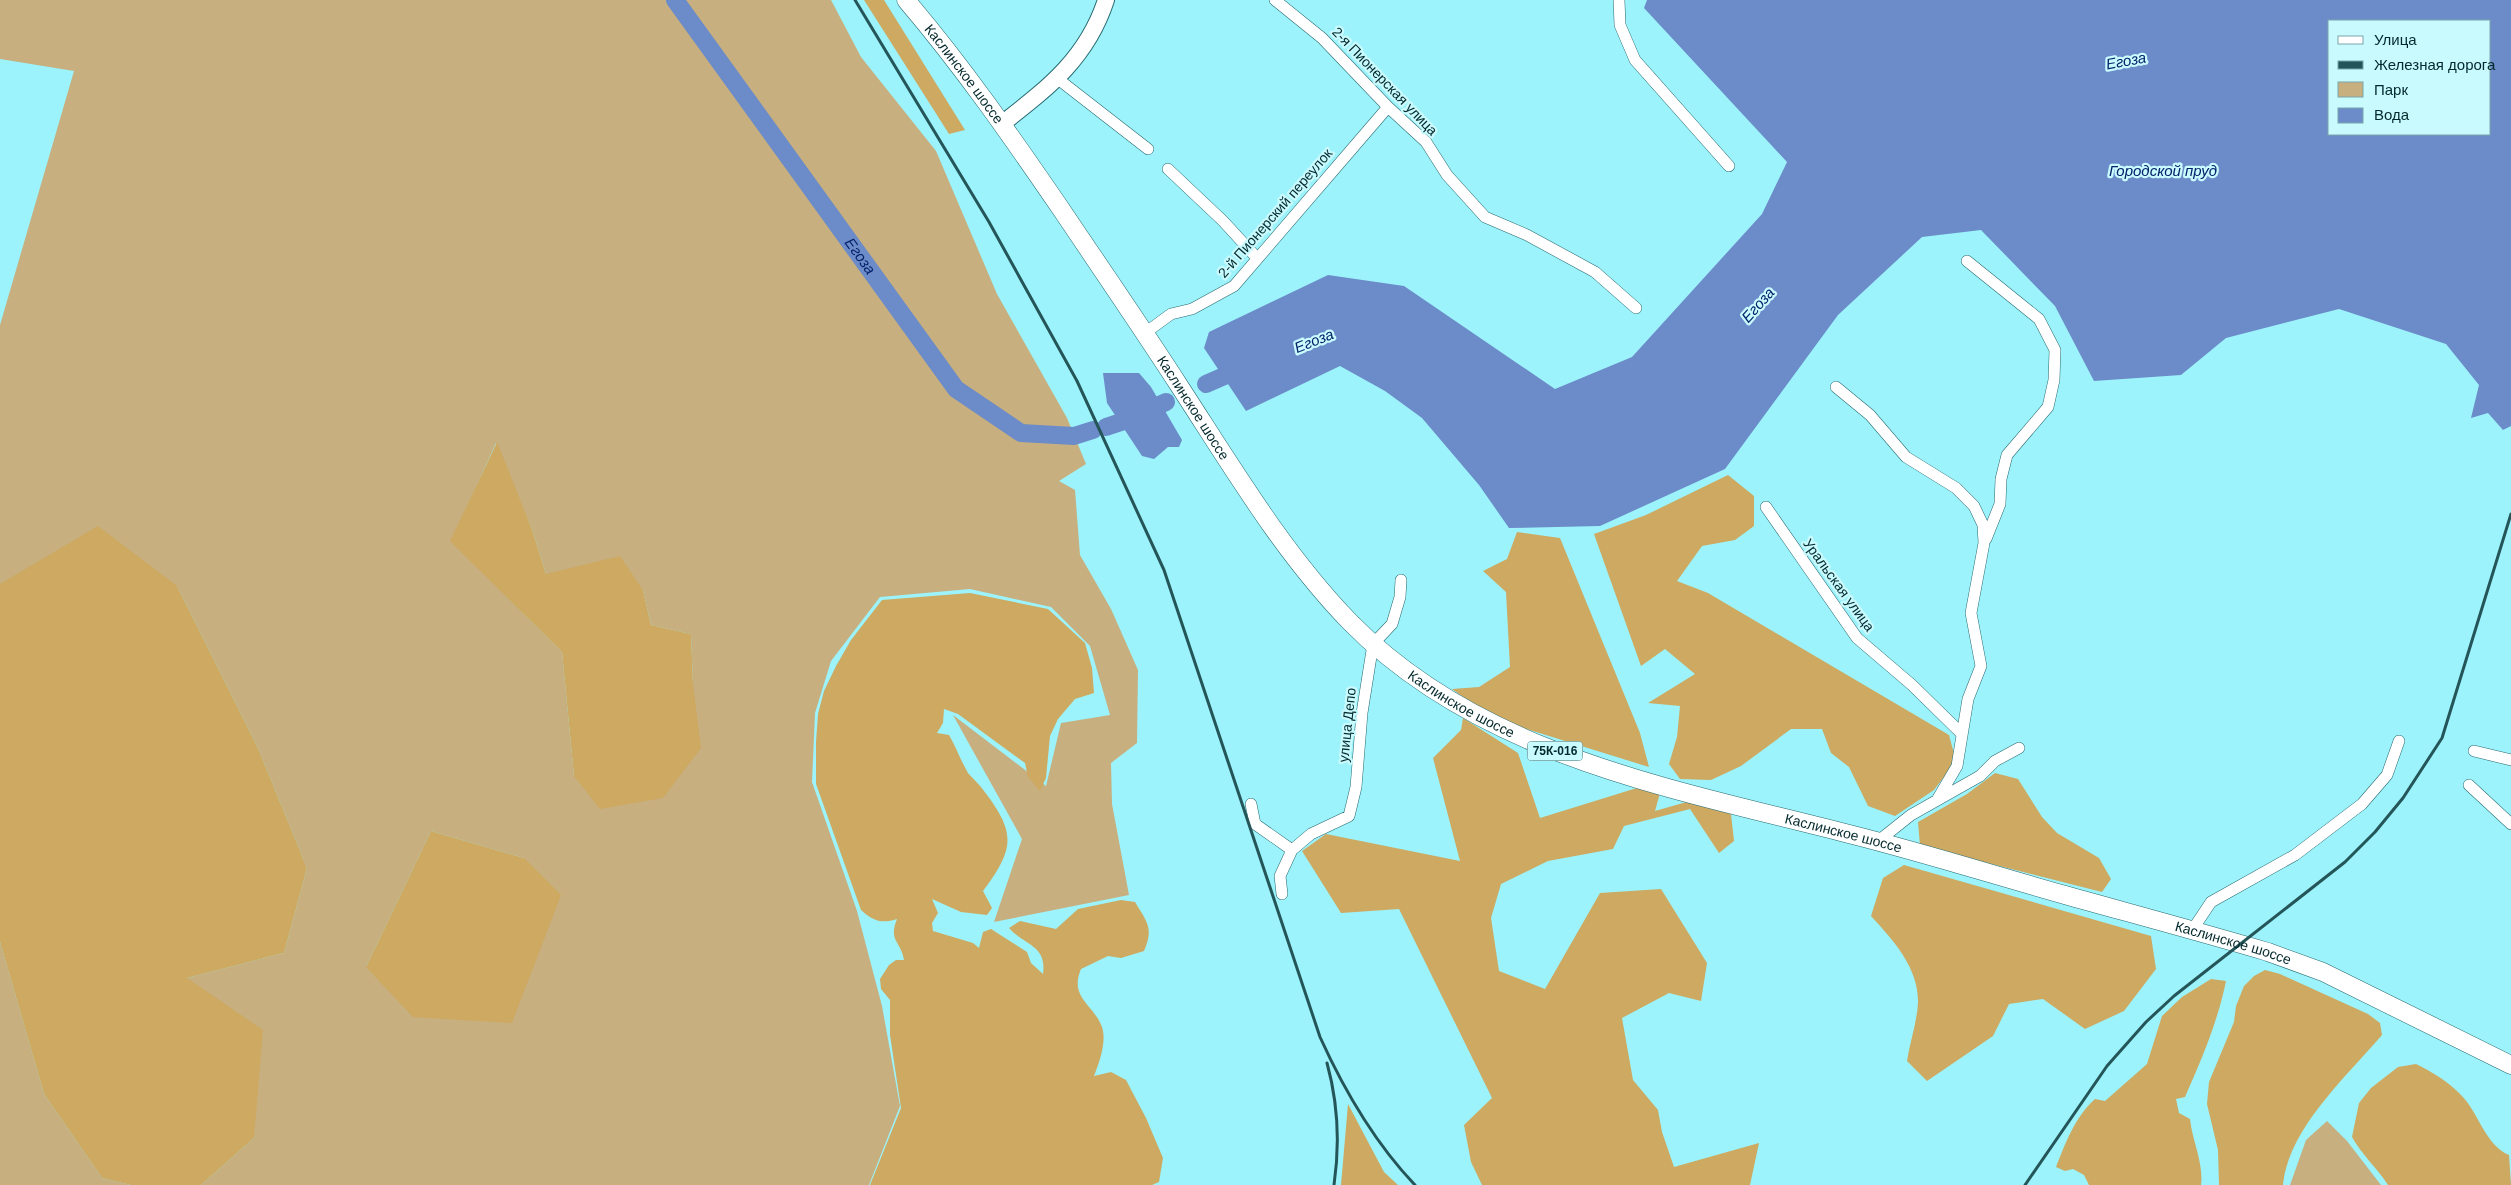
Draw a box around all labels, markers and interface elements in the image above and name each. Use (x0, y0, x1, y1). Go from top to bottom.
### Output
legend (2328, 20, 2491, 135)
street label: Каслинское шоссе (921, 21, 1007, 127)
street label: 2-я Пионерская улица (1329, 24, 1441, 139)
text: Улица (2374, 31, 2417, 48)
water label: Егоза (2104, 49, 2147, 72)
text: Железная дорога (2374, 56, 2496, 73)
text: Парк (2374, 81, 2408, 98)
text: Вода (2374, 106, 2410, 123)
street label: 2-й Пионерский переулок (1215, 145, 1336, 281)
water label: Городской пруд (2109, 162, 2217, 179)
water label: Егоза (842, 234, 879, 277)
water label: Егоза (1738, 284, 1778, 325)
water label: Егоза (1292, 325, 1336, 356)
street label: Каслинское шоссе (1154, 353, 1233, 463)
street label: Уральская улица (1800, 536, 1878, 635)
street label: Каслинское шоссе (1405, 667, 1517, 741)
street label: улица Депо (1335, 687, 1359, 763)
road number: 75К-016 (1528, 741, 1582, 760)
street label: Каслинское шоссе (1783, 810, 1904, 856)
street label: Каслинское шоссе (2173, 918, 2294, 968)

